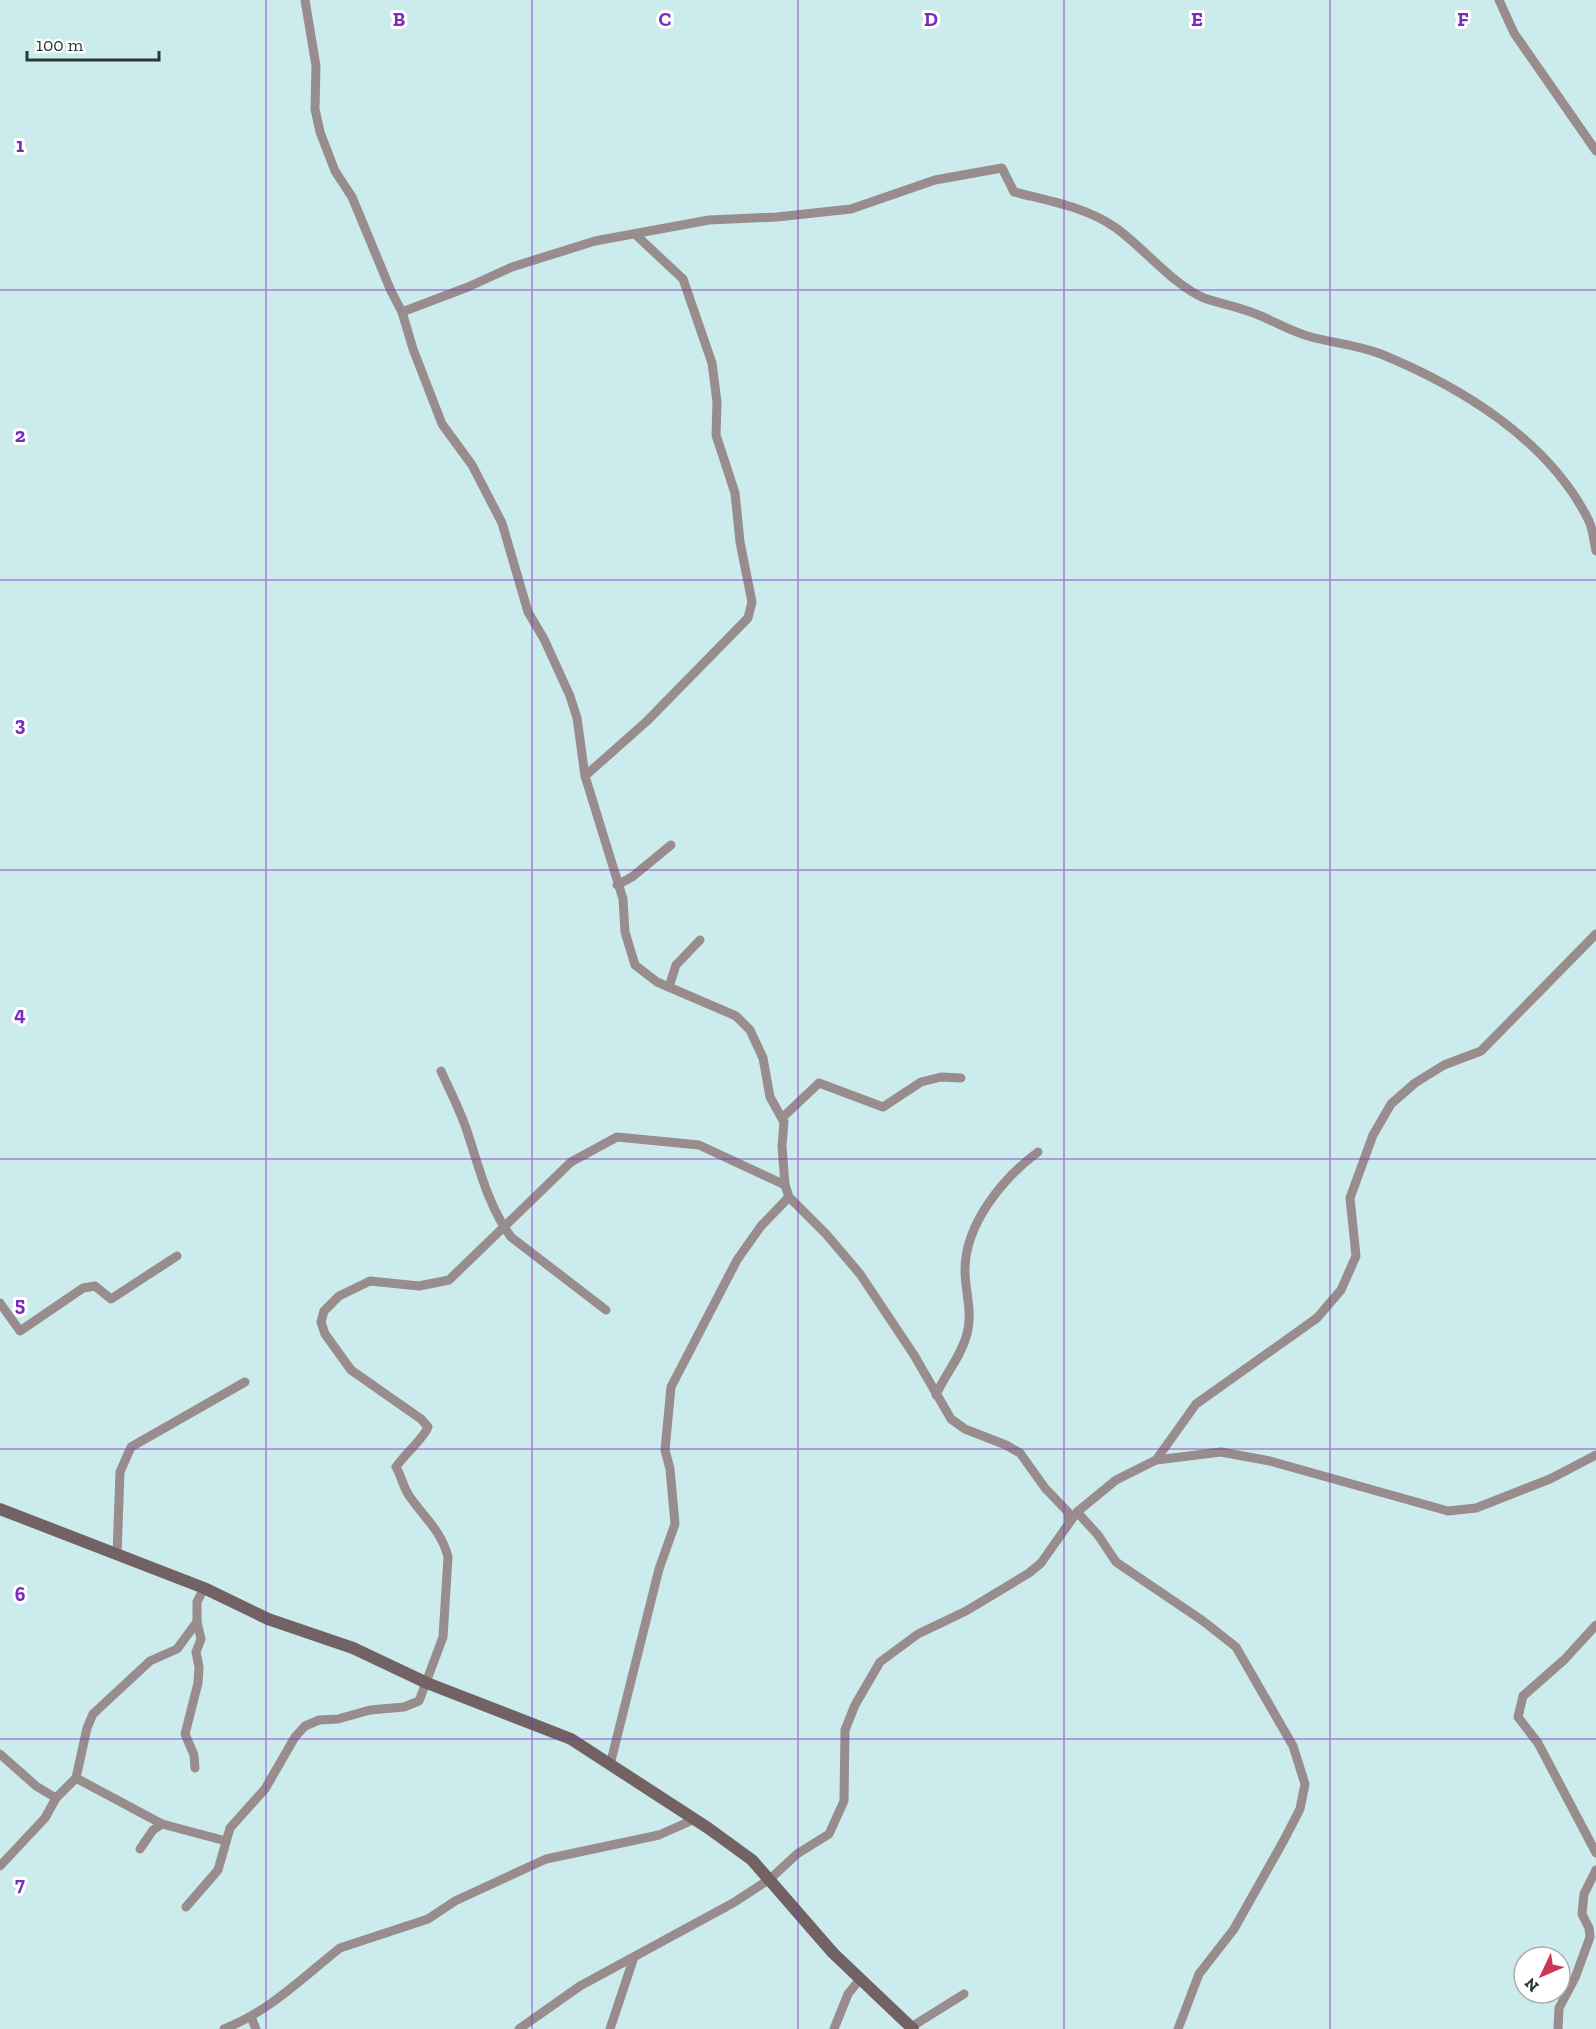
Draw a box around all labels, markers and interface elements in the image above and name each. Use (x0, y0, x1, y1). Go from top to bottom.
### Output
text: B (393, 7, 405, 31)
text: C (659, 7, 672, 31)
text: D (924, 7, 938, 31)
text: E (1191, 7, 1203, 31)
text: F (1457, 7, 1469, 31)
scale bar (27, 24, 159, 62)
text: 100 m (36, 34, 84, 56)
text: 1 (16, 133, 24, 157)
text: 2 (15, 423, 26, 447)
text: 3 (15, 712, 26, 736)
text: 4 (14, 1002, 26, 1026)
text: 5 (15, 1292, 25, 1316)
text: 6 (15, 1582, 26, 1606)
text: 7 (15, 1872, 25, 1896)
north arrow (1512, 1945, 1572, 2005)
text: N (1521, 1974, 1543, 1996)

